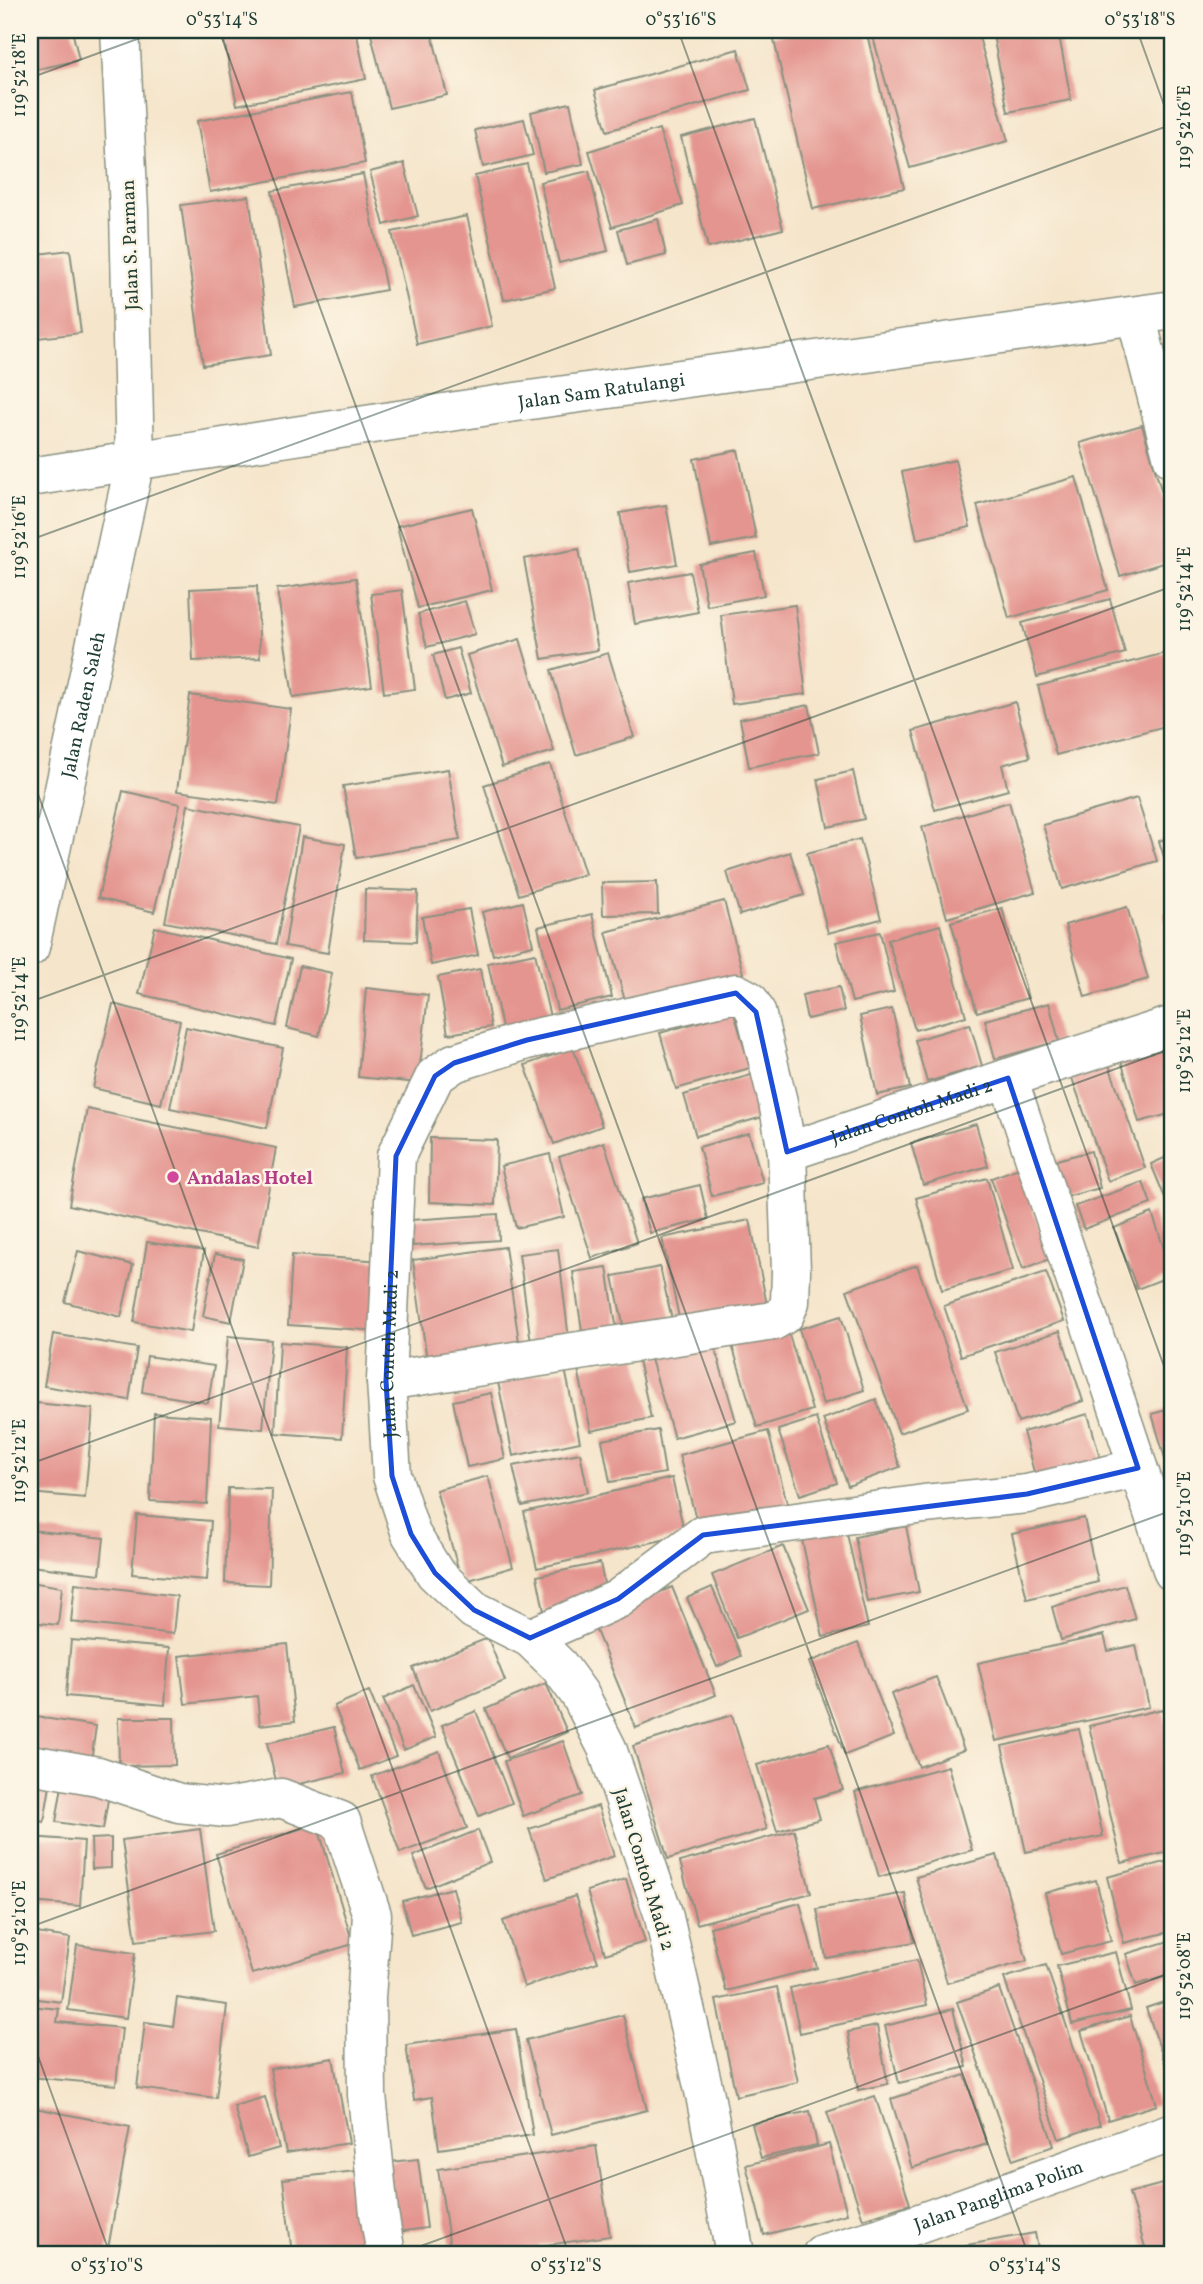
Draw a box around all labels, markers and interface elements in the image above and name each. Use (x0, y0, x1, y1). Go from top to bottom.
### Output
text: 0°53'14"S (186, 8, 258, 33)
text: 0°53'16"S (645, 8, 717, 33)
text: 0°53'18"S (1104, 8, 1176, 33)
text: 119°52'18"E (8, 33, 33, 117)
text: 119°52'16"E (1173, 85, 1198, 169)
street label: Jalan S. Parman (116, 179, 146, 311)
street label: Jalan Sam Ratulangi (517, 367, 687, 417)
text: 119°52'16"E (8, 495, 33, 579)
text: 119°52'14"E (1173, 546, 1198, 632)
street label: Jalan Raden Saleh (56, 629, 113, 781)
text: 119°52'14"E (8, 956, 33, 1042)
text: 119°52'12"E (1173, 1009, 1198, 1093)
street label: Jalan Contoh Madi 2 (828, 1073, 996, 1151)
place label: Andalas Hotel (187, 1166, 313, 1192)
marker: Andalas Hotel (165, 1169, 181, 1185)
street label: Jalan Contoh Madi 2 (375, 1269, 406, 1439)
text: 119°52'12"E (8, 1419, 33, 1503)
text: 119°52'10"E (1173, 1471, 1198, 1557)
street label: Jalan Contoh Madi 2 (606, 1785, 680, 1954)
text: 119°52'10"E (8, 1880, 33, 1966)
text: 119°52'08"E (1173, 1932, 1198, 2020)
street label: Jalan Panglima Polim (911, 2154, 1087, 2239)
text: 0°53'10"S (71, 2254, 143, 2279)
text: 0°53'12"S (530, 2254, 602, 2279)
text: 0°53'14"S (989, 2254, 1061, 2279)

